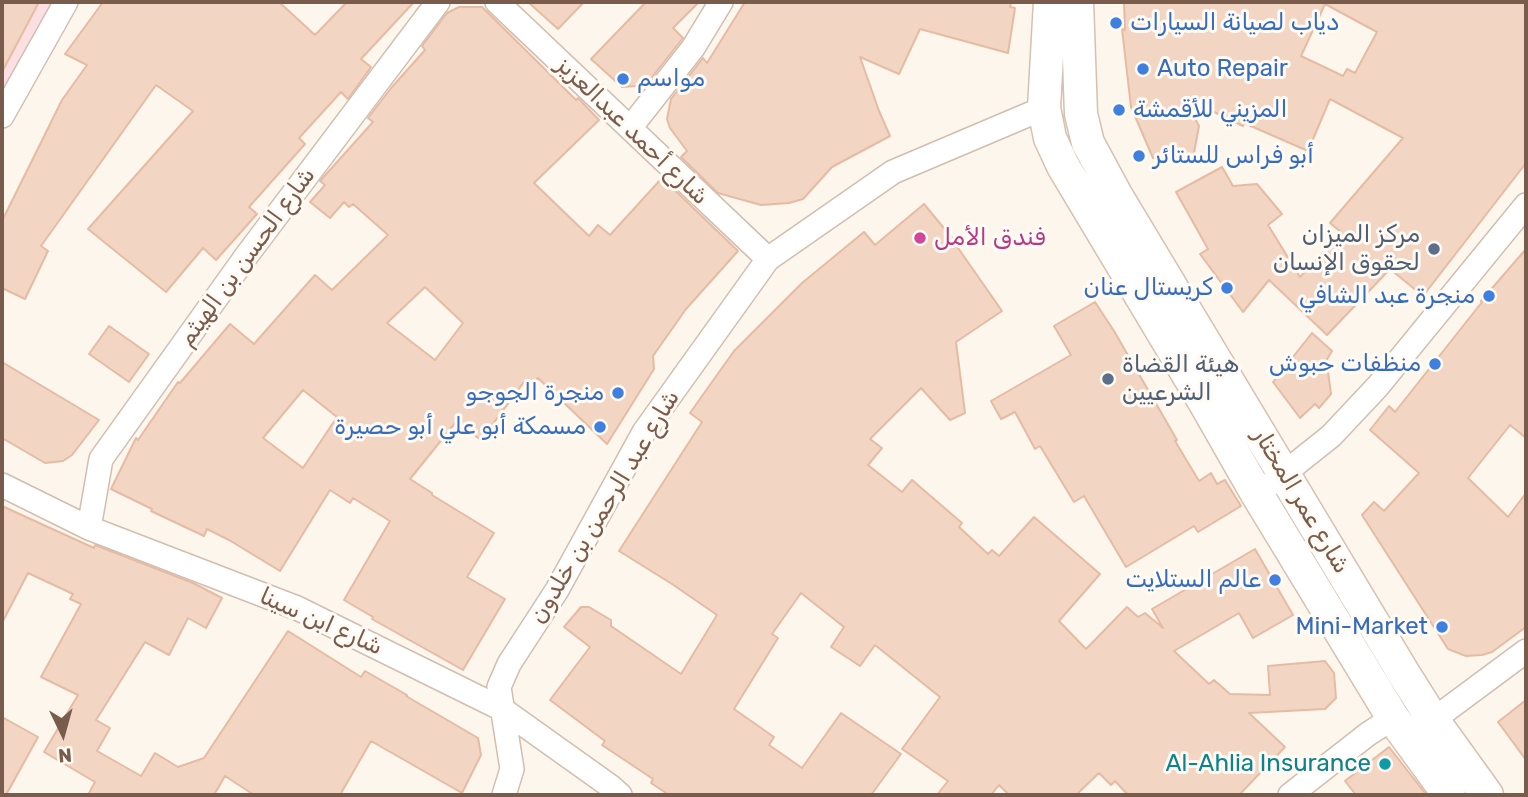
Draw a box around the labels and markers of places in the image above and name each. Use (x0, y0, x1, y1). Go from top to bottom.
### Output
place label: دياب لصيانة السيارات (1130, 9, 1339, 37)
marker: دياب لصيانة السيارات (1108, 15, 1124, 31)
place label: Auto Repair (1157, 55, 1288, 83)
marker: Auto Repair (1135, 61, 1151, 77)
place label: مواسم (637, 65, 705, 93)
marker: مواسم (615, 71, 631, 87)
place label: المزيني للأقمشة (1133, 96, 1288, 124)
marker: المزيني للأقمشة (1111, 102, 1127, 118)
place label: أبو فراس للستائر (1153, 142, 1314, 170)
marker: أبو فراس للستائر (1131, 148, 1147, 164)
place label: مركز الميزان لحقوق الإنسان (1273, 221, 1420, 277)
place label: فندق الأمل (934, 224, 1046, 252)
marker: فندق الأمل (912, 230, 928, 246)
marker: مركز الميزان لحقوق الإنسان (1426, 241, 1442, 257)
place label: كريستال عنان (1084, 274, 1213, 302)
marker: كريستال عنان (1219, 280, 1235, 296)
place label: منجرة عبد الشافي (1299, 282, 1475, 310)
marker: منجرة عبد الشافي (1481, 288, 1497, 304)
place label: منظفات حبوش (1269, 350, 1421, 378)
place label: هيئة القضاة الشرعيين (1122, 351, 1239, 407)
marker: منظفات حبوش (1427, 356, 1443, 372)
marker: هيئة القضاة الشرعيين (1100, 371, 1116, 387)
place label: منجرة الجوجو (465, 379, 604, 407)
marker: منجرة الجوجو (610, 385, 626, 401)
place label: مسمكة أبو علي أبو حصيرة (334, 413, 586, 441)
marker: مسمكة أبو علي أبو حصيرة (592, 419, 608, 435)
place label: عالم الستلايت (1125, 566, 1261, 594)
marker: عالم الستلايت (1267, 572, 1283, 588)
place label: Mini-Market (1295, 613, 1428, 641)
marker: Mini-Market (1434, 619, 1450, 635)
place label: Al-Ahlia Insurance (1165, 750, 1371, 778)
marker: Al-Ahlia Insurance (1377, 756, 1393, 772)

